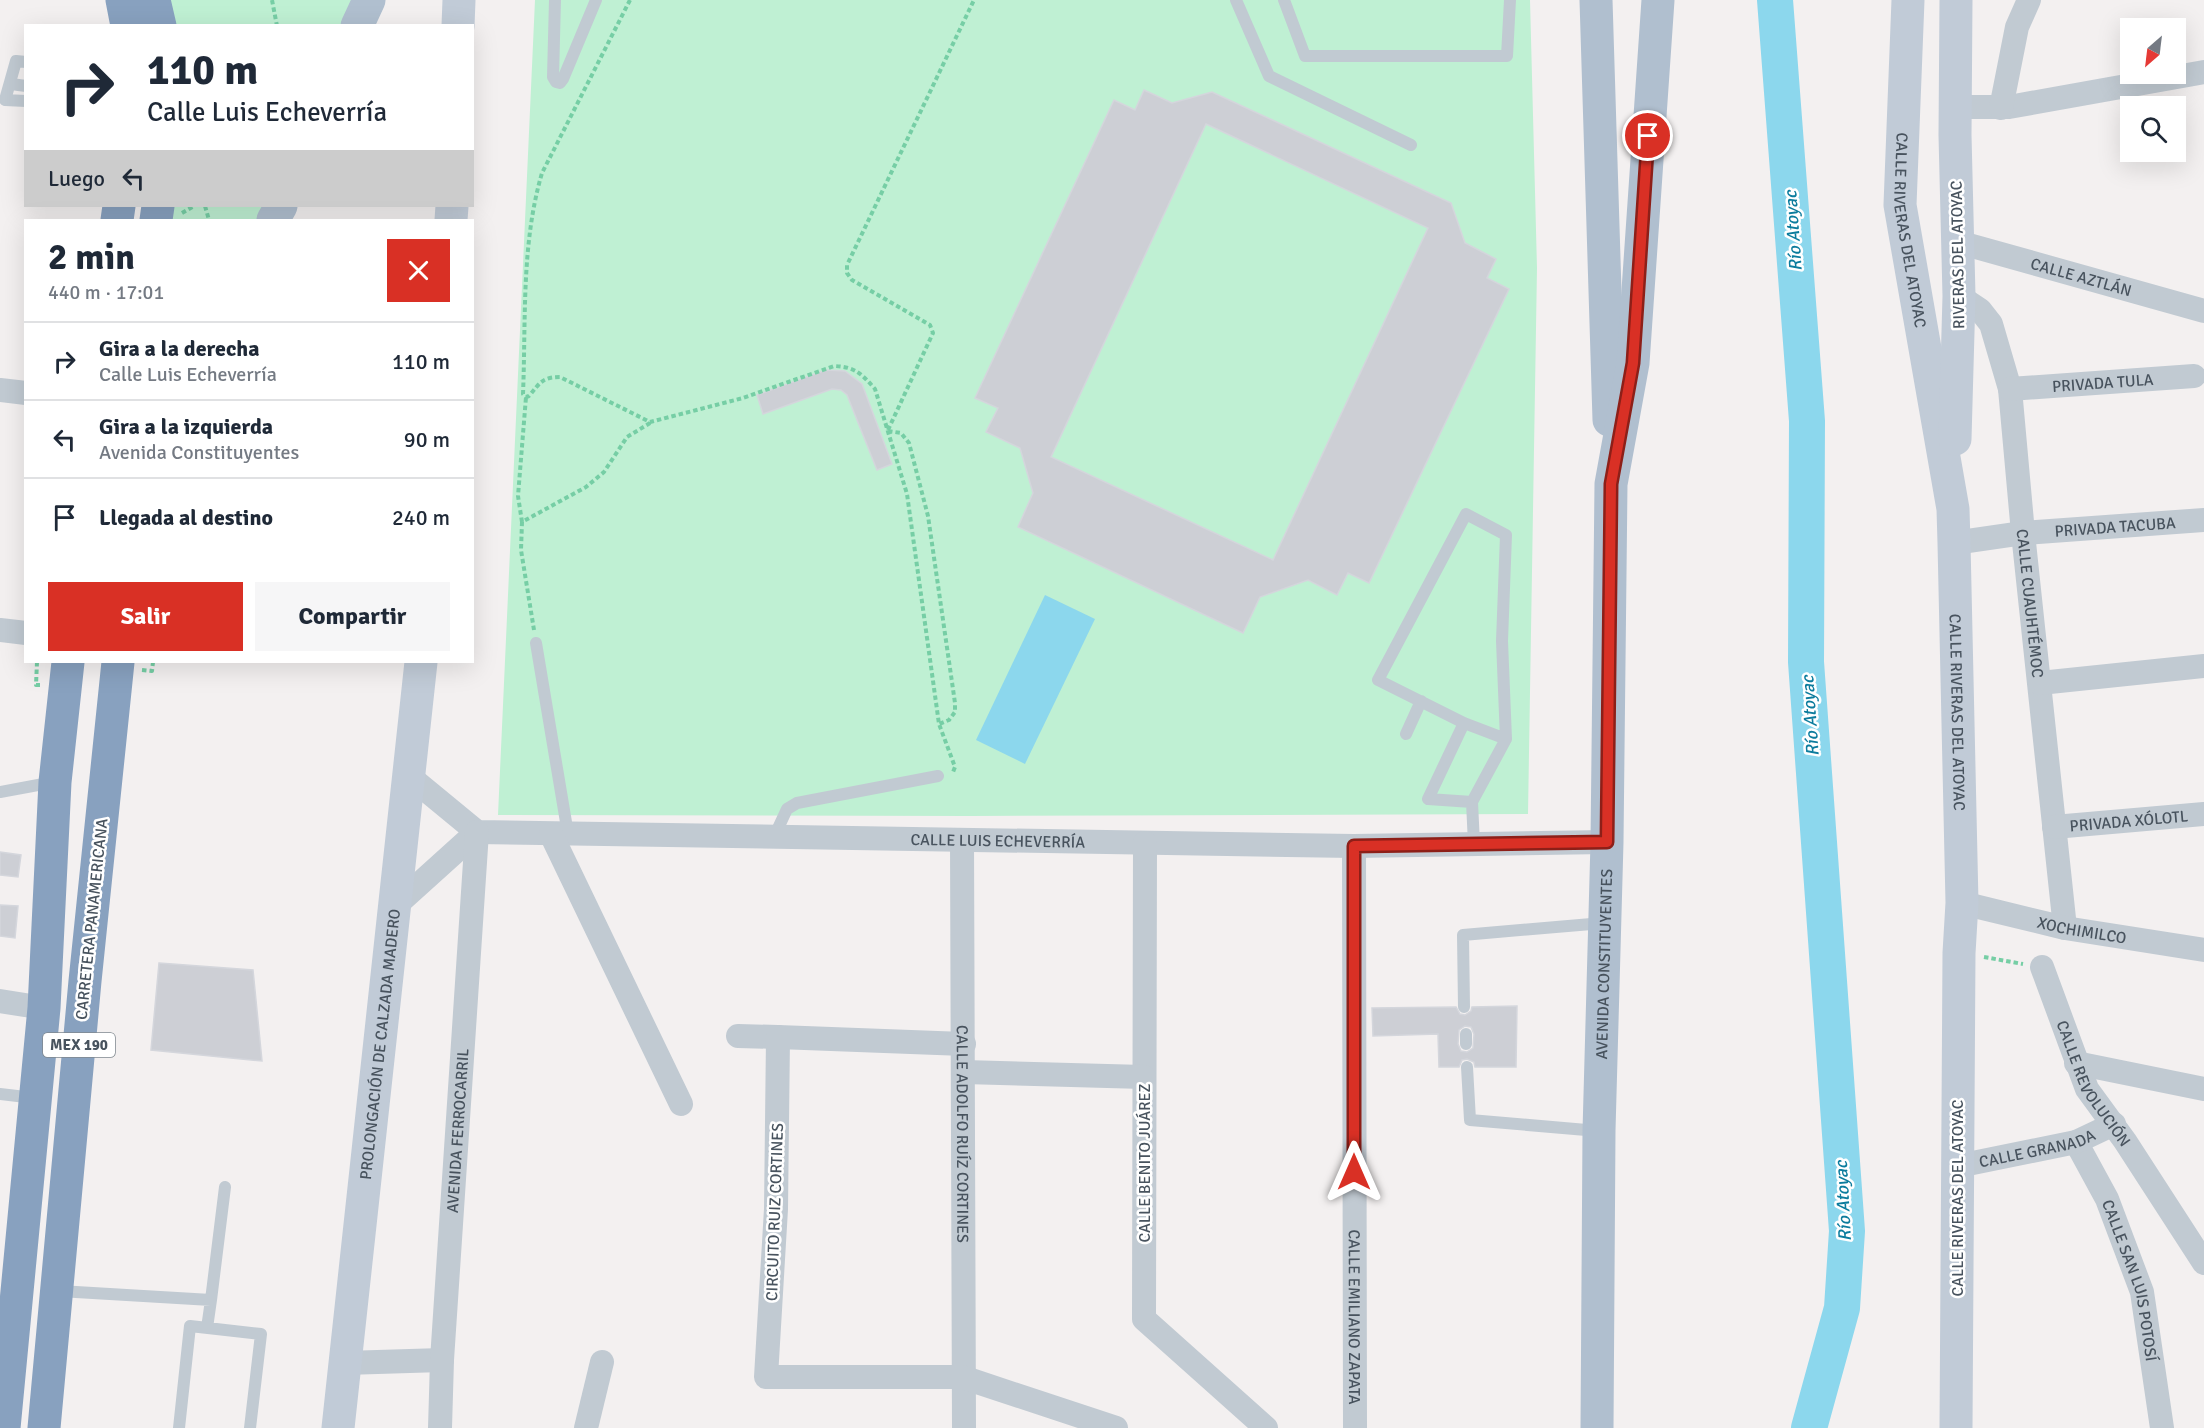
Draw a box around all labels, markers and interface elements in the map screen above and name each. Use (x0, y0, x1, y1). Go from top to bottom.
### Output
north arrow (2120, 18, 2186, 84)
map controls (2120, 18, 2186, 162)
text: 110 m (147, 45, 258, 96)
icon: right (48, 48, 126, 126)
text: Calle Luis Echeverría (147, 96, 387, 129)
button: search (2120, 96, 2186, 162)
pin (1622, 110, 1673, 161)
icon: arrive (1631, 119, 1664, 152)
street label: CALLE RIVERAS DEL ATOYAC (1889, 132, 1930, 330)
icon: left (117, 162, 150, 195)
text: Luego (48, 165, 105, 192)
street label: RIVERAS DEL ATOYAC (1947, 180, 1969, 329)
water label: Río Atoyac (1779, 189, 1807, 272)
text: 2 min (48, 235, 135, 280)
button: close (387, 239, 450, 302)
street label: CALLE AZTLÁN (2028, 254, 2134, 301)
text: 440 m · 17:01 (48, 280, 164, 305)
text: Gira a la derecha (99, 335, 260, 362)
icon: right (48, 345, 81, 378)
text: 110 m (392, 348, 450, 375)
text: Calle Luis Echeverría (99, 362, 277, 387)
street label: PRIVADA TULA (2051, 370, 2154, 397)
text: Gira a la izquierda (99, 413, 273, 440)
icon: left (48, 423, 81, 456)
text: 90 m (404, 426, 450, 453)
text: Avenida Constituyentes (99, 440, 299, 465)
icon: arrive (48, 501, 81, 534)
text: Llegada al destino (99, 504, 273, 531)
text: 240 m (392, 504, 450, 531)
street label: PRIVADA TACUBA (2054, 513, 2177, 542)
street label: CALLE CUAUHTÉMOC (2012, 528, 2047, 679)
button: Salir (48, 582, 243, 651)
button: Compartir (255, 582, 450, 651)
street label: CALLE RIVERAS DEL ATOYAC (1945, 614, 1969, 811)
water label: Río Atoyac (1796, 674, 1824, 757)
street label: PRIVADA XÓLOTL (2069, 806, 2189, 837)
street label: CARRETERA PANAMERICANA (71, 817, 113, 1021)
street label: CALLE LUIS ECHEVERRÍA (910, 830, 1086, 853)
street label: AVENIDA CONSTITUYENTES (1592, 868, 1617, 1060)
street label: PROLONGACIÓN DE CALZADA MADERO (356, 908, 405, 1181)
street label: XOCHIMILCO (2035, 913, 2128, 949)
street label: CALLE REVOLUCIÓN (2052, 1018, 2135, 1151)
street label: CALLE ADOLFO RUÍZ CORTINES (952, 1025, 972, 1243)
road number: MEX 190 (43, 1033, 115, 1057)
street label: AVENIDA FERROCARRIL (443, 1048, 474, 1213)
street label: CALLE BENITO JUÁREZ (1135, 1083, 1155, 1243)
street label: CALLE RIVERAS DEL ATOYAC (1948, 1099, 1968, 1296)
street label: CIRCUITO RUIZ CORTINES (762, 1122, 788, 1302)
street label: CALLE GRANADA (1977, 1125, 2099, 1172)
position arrow (1322, 1140, 1386, 1204)
water label: Río Atoyac (1830, 1159, 1856, 1242)
street label: CALLE SAN LUIS POTOSÍ (2097, 1197, 2161, 1363)
street label: CALLE EMILIANO ZAPATA (1344, 1229, 1364, 1405)

